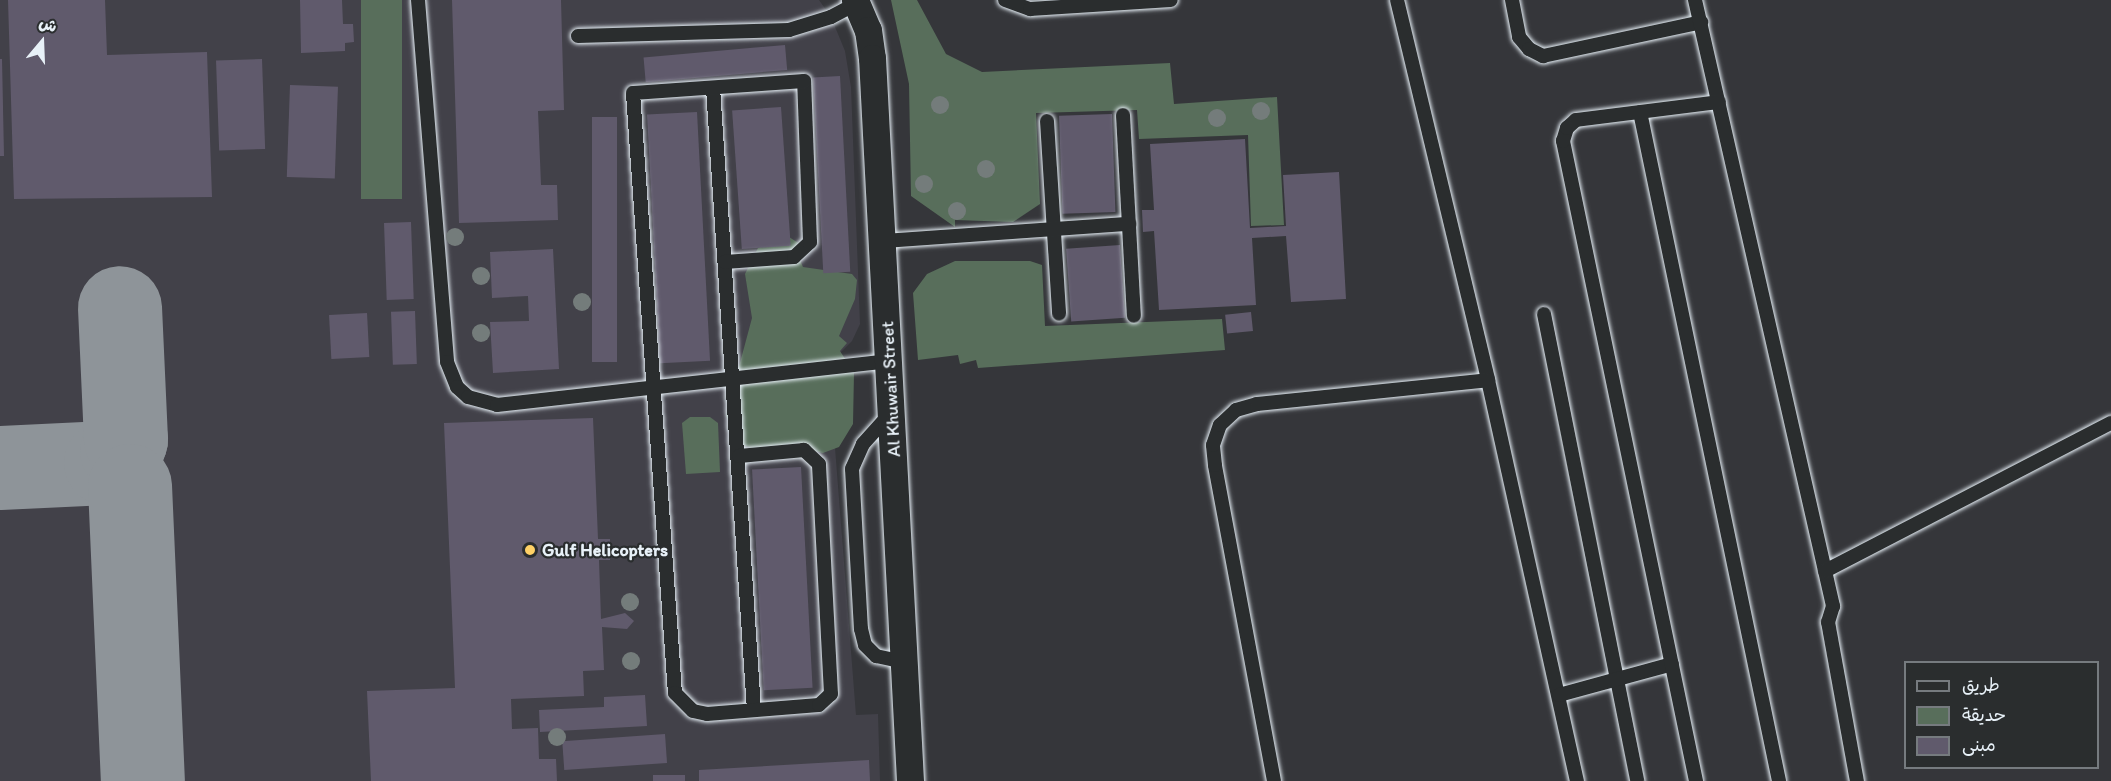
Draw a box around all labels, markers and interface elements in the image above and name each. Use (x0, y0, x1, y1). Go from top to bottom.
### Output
north arrow (12, 12, 72, 72)
text: ش (37, 13, 59, 36)
street label: Al Khuwair Street (877, 320, 905, 458)
place label: Gulf Helicopters (542, 539, 668, 561)
marker: Gulf Helicopters (523, 543, 537, 557)
legend (1904, 661, 2099, 769)
text: طريق (1962, 674, 2000, 696)
text: حديقة (1962, 704, 2006, 726)
text: مبنى (1962, 734, 1996, 756)

